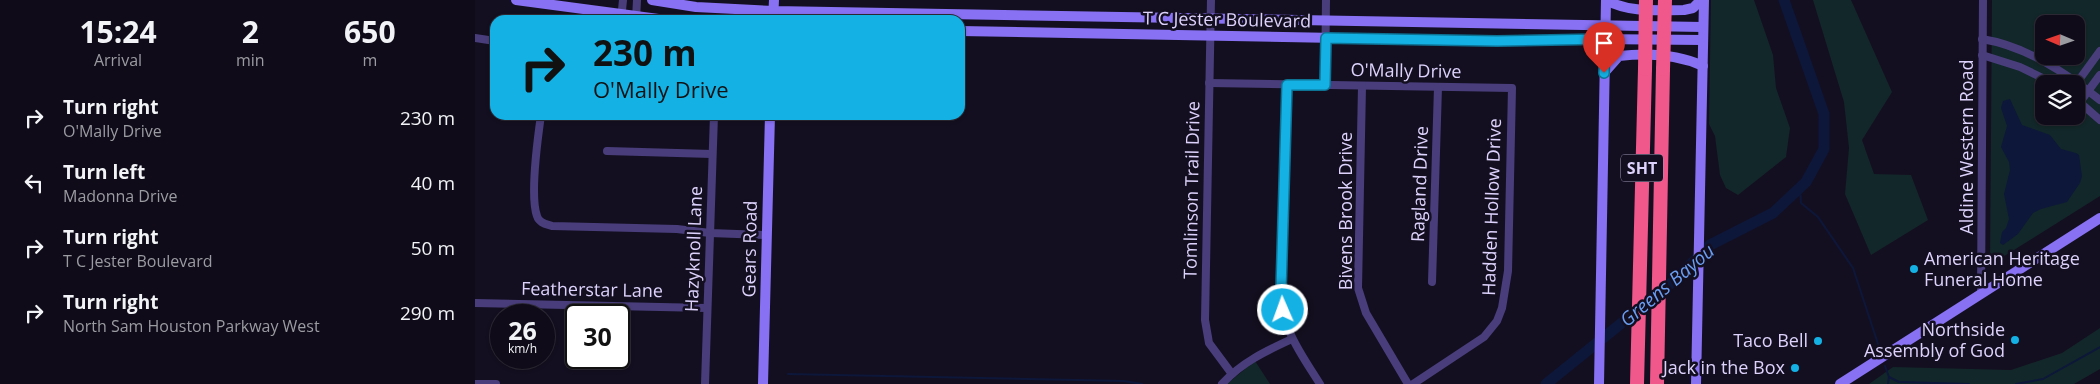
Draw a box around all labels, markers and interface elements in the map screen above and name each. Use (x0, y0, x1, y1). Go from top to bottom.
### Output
street label: T C Jester Boulevard (1143, 6, 1311, 32)
text: 15:24 (79, 11, 157, 52)
text: 2 (242, 11, 259, 52)
text: 650 (344, 11, 396, 52)
north arrow (2035, 15, 2085, 65)
map controls (2035, 15, 2085, 125)
pin (1583, 22, 1625, 73)
text: 230 m (593, 29, 697, 76)
icon: arrive (1590, 29, 1618, 57)
icon: right (510, 35, 575, 100)
text: Arrival (94, 49, 142, 71)
text: min (236, 49, 265, 71)
text: m (362, 49, 377, 71)
street label: O'Mally Drive (1350, 57, 1462, 83)
street label: Aldine Western Road (1954, 59, 1978, 235)
text: O'Mally Drive (593, 74, 729, 104)
button: layers (2035, 75, 2085, 125)
text: Turn right (63, 94, 158, 120)
street label: Tomlinson Trail Drive (1177, 101, 1205, 279)
icon: right (20, 104, 48, 132)
text: 230 m (400, 105, 455, 131)
street label: Hadden Hollow Drive (1476, 118, 1506, 296)
text: O'Mally Drive (63, 120, 162, 142)
street label: Ragland Drive (1405, 125, 1433, 242)
street label: Bivens Brook Drive (1333, 132, 1357, 290)
road number: SHT (1621, 154, 1663, 182)
text: Turn left (63, 159, 145, 185)
icon: left (20, 169, 48, 197)
text: 40 m (411, 170, 455, 196)
text: Madonna Drive (63, 185, 178, 207)
street label: Hazyknoll Lane (679, 185, 707, 313)
street label: Gears Road (736, 200, 762, 298)
text: Turn right (63, 224, 158, 250)
icon: right (20, 234, 48, 262)
text: 50 m (411, 235, 455, 261)
water label: Greens Bayou (1614, 238, 1720, 332)
place label: American Heritage Funeral Home (1924, 246, 2080, 291)
text: T C Jester Boulevard (63, 250, 213, 272)
marker: American Heritage Funeral Home (1908, 263, 1920, 275)
street label: Featherstar Lane (521, 276, 663, 302)
position arrow (1256, 283, 1308, 335)
text: Turn right (63, 289, 158, 315)
icon: right (20, 299, 48, 327)
text: 290 m (400, 300, 455, 326)
speed limit sign: 30 (565, 304, 630, 369)
text: 26 (508, 313, 537, 347)
text: North Sam Houston Parkway West (63, 315, 320, 337)
place label: Northside Assembly of God (1864, 317, 2005, 362)
place label: Taco Bell (1733, 328, 1808, 352)
marker: Northside Assembly of God (2009, 334, 2021, 346)
marker: Taco Bell (1812, 335, 1824, 347)
text: km/h (508, 340, 537, 357)
place label: Jack in the Box (1661, 355, 1786, 379)
marker: Jack in the Box (1789, 362, 1801, 374)

